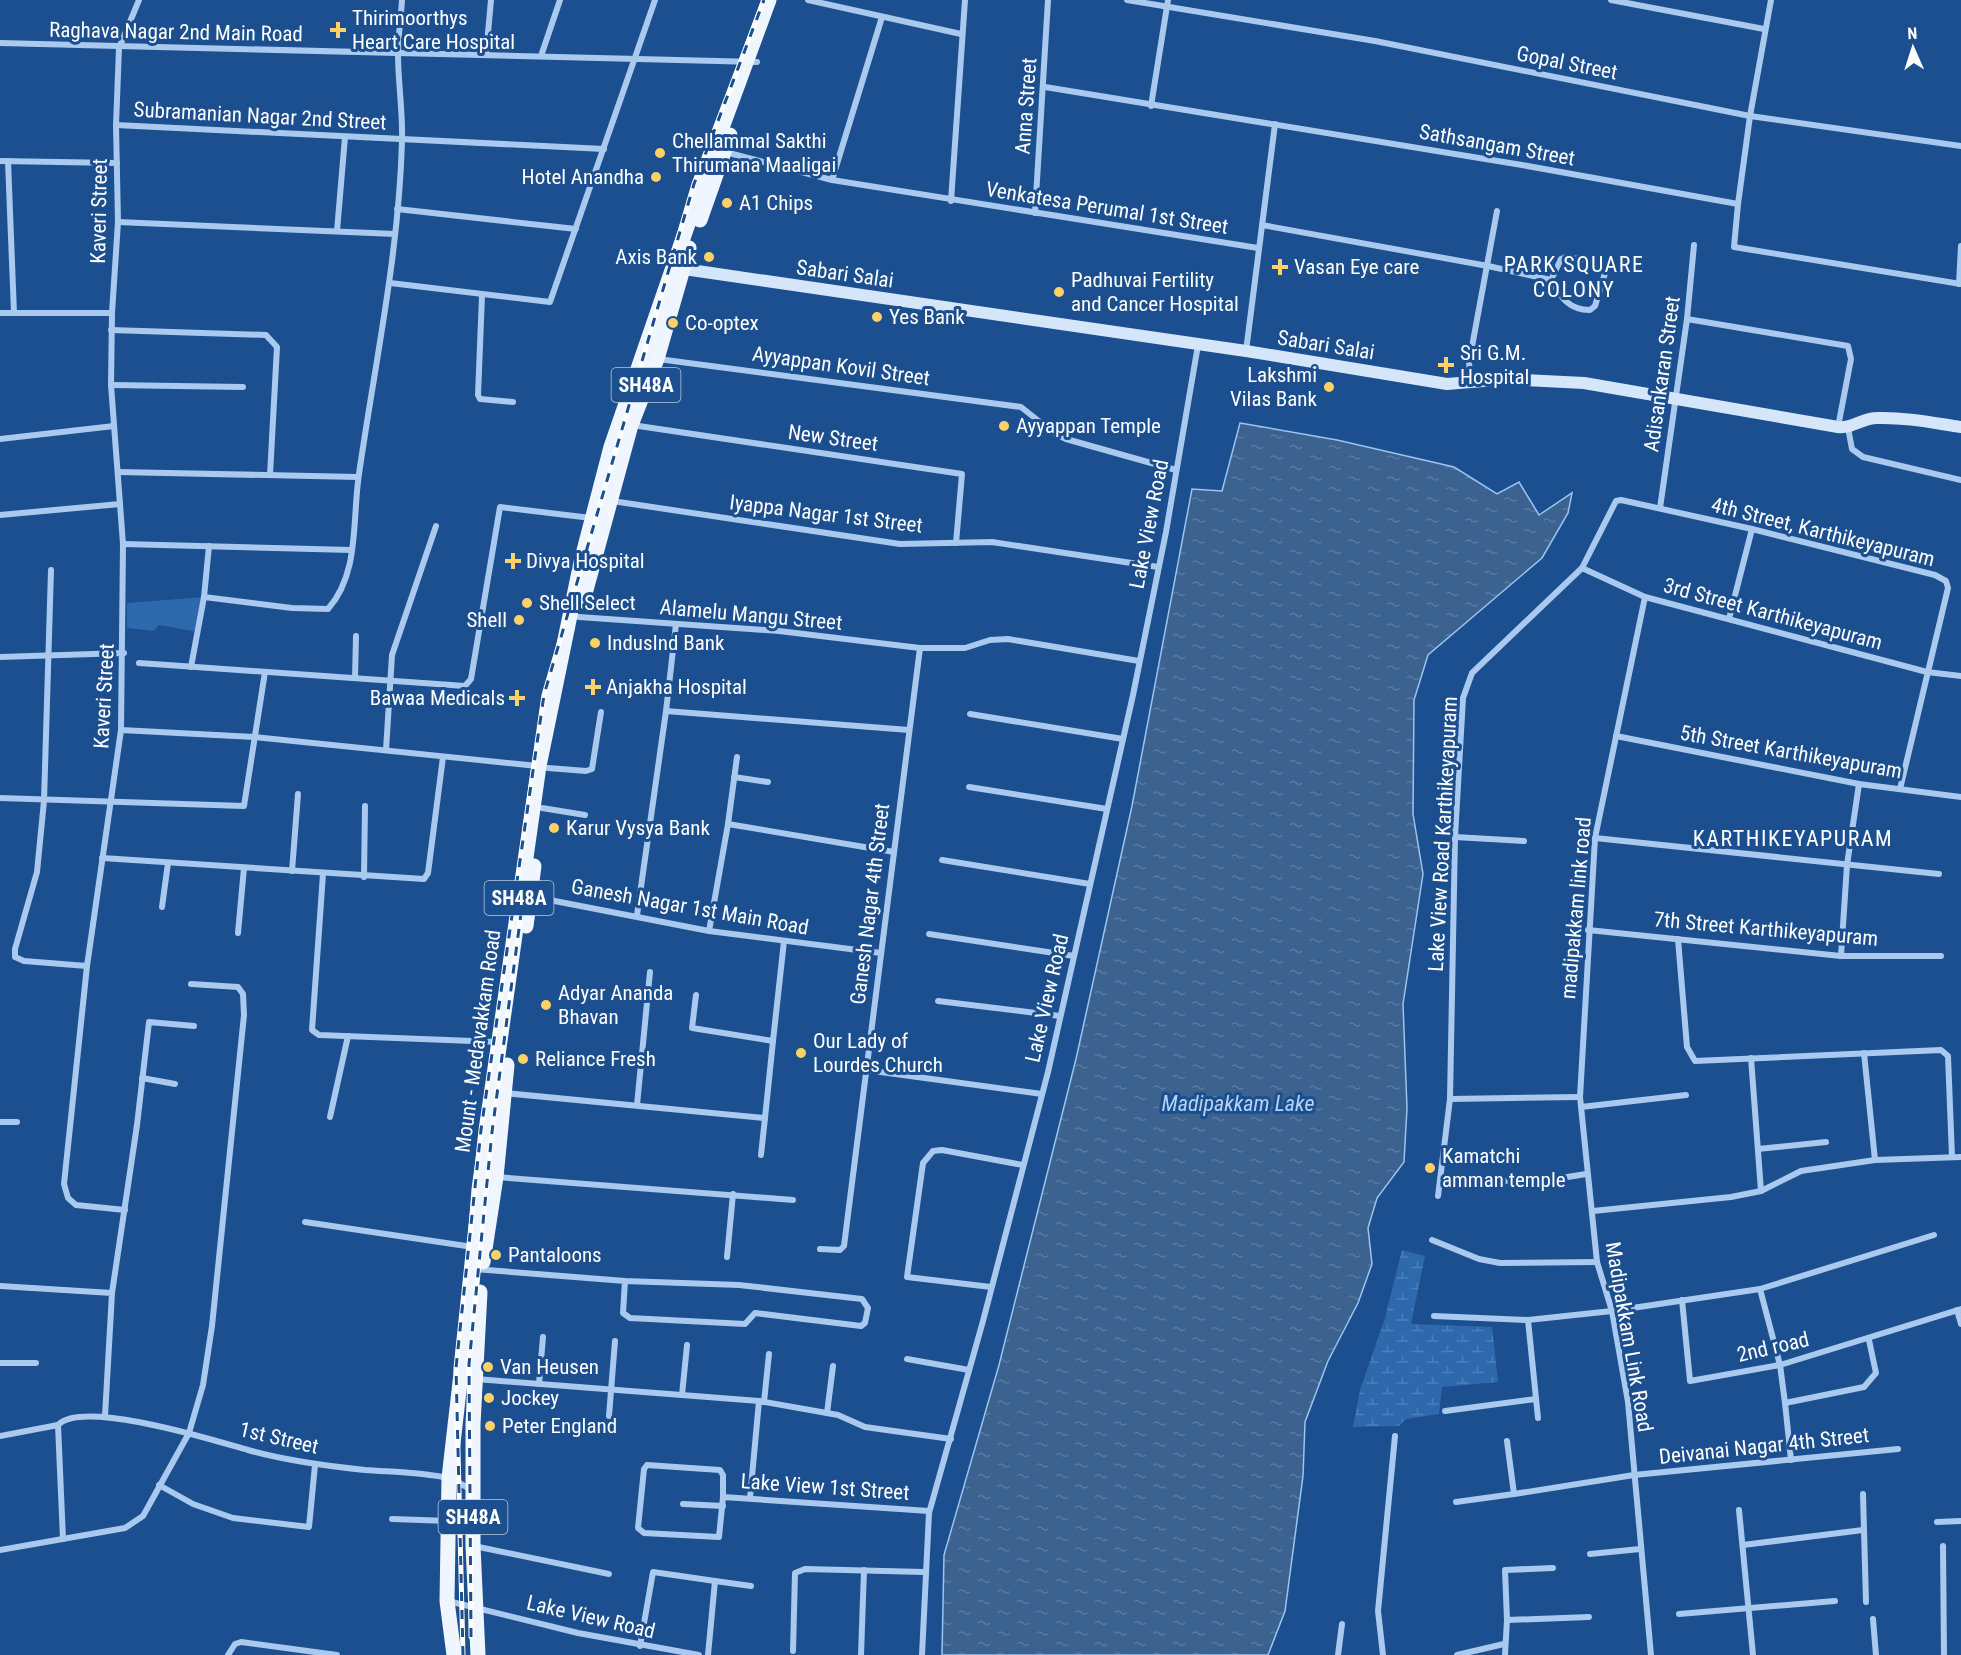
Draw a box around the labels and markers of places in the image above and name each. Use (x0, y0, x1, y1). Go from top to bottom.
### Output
place label: Thirimoorthys Heart Care Hospital (352, 6, 515, 54)
marker: Thirimoorthys Heart Care Hospital (329, 21, 347, 39)
place label: Chellammal Sakthi Thirumana Maaligai (672, 129, 836, 177)
marker: Chellammal Sakthi Thirumana Maaligai (653, 146, 667, 160)
place label: Hotel Anandha (522, 165, 644, 189)
marker: Hotel Anandha (649, 170, 663, 184)
place label: A1 Chips (739, 191, 813, 215)
marker: A1 Chips (720, 196, 734, 210)
place label: Axis Bank (615, 245, 698, 269)
marker: Axis Bank (702, 250, 716, 264)
place label: Vasan Eye care (1294, 255, 1419, 279)
marker: Vasan Eye care (1271, 258, 1289, 276)
place label: Padhuvai Fertility and Cancer Hospital (1071, 268, 1239, 316)
marker: Padhuvai Fertility and Cancer Hospital (1052, 285, 1066, 299)
place label: Yes Bank (889, 305, 965, 329)
marker: Yes Bank (870, 310, 884, 324)
place label: Co-optex (685, 311, 759, 335)
marker: Co-optex (666, 316, 680, 330)
place label: Sri G.M. Hospital (1460, 341, 1529, 389)
marker: Sri G.M. Hospital (1437, 356, 1455, 374)
place label: Lakshmi Vilas Bank (1230, 363, 1318, 411)
marker: Lakshmi Vilas Bank (1322, 380, 1336, 394)
place label: Ayyappan Temple (1016, 414, 1161, 438)
marker: Ayyappan Temple (997, 419, 1011, 433)
place label: Divya Hospital (526, 549, 645, 573)
marker: Divya Hospital (504, 552, 522, 570)
place label: Shell Select (539, 591, 636, 615)
marker: Shell Select (520, 596, 534, 610)
place label: Shell (466, 608, 507, 632)
marker: Shell (512, 613, 526, 627)
place label: IndusInd Bank (607, 631, 725, 655)
marker: IndusInd Bank (588, 636, 602, 650)
place label: Anjakha Hospital (606, 675, 747, 699)
marker: Anjakha Hospital (584, 678, 602, 696)
place label: Bawaa Medicals (370, 686, 505, 710)
marker: Bawaa Medicals (510, 691, 524, 705)
place label: Karur Vysya Bank (566, 816, 710, 840)
marker: Karur Vysya Bank (547, 821, 561, 835)
place label: Adyar Ananda Bhavan (558, 981, 673, 1029)
marker: Adyar Ananda Bhavan (539, 998, 553, 1012)
place label: Our Lady of Lourdes Church (813, 1029, 943, 1077)
marker: Our Lady of Lourdes Church (794, 1046, 808, 1060)
place label: Reliance Fresh (535, 1047, 656, 1071)
marker: Reliance Fresh (516, 1052, 530, 1066)
place label: Kamatchi amman temple (1442, 1144, 1566, 1192)
marker: Kamatchi amman temple (1423, 1161, 1437, 1175)
place label: Pantaloons (508, 1243, 602, 1267)
marker: Pantaloons (489, 1248, 503, 1262)
place label: Van Heusen (500, 1355, 599, 1379)
marker: Van Heusen (481, 1360, 495, 1374)
place label: Jockey (501, 1386, 559, 1410)
marker: Jockey (482, 1391, 496, 1405)
place label: Peter England (502, 1414, 617, 1438)
marker: Peter England (483, 1419, 497, 1433)

